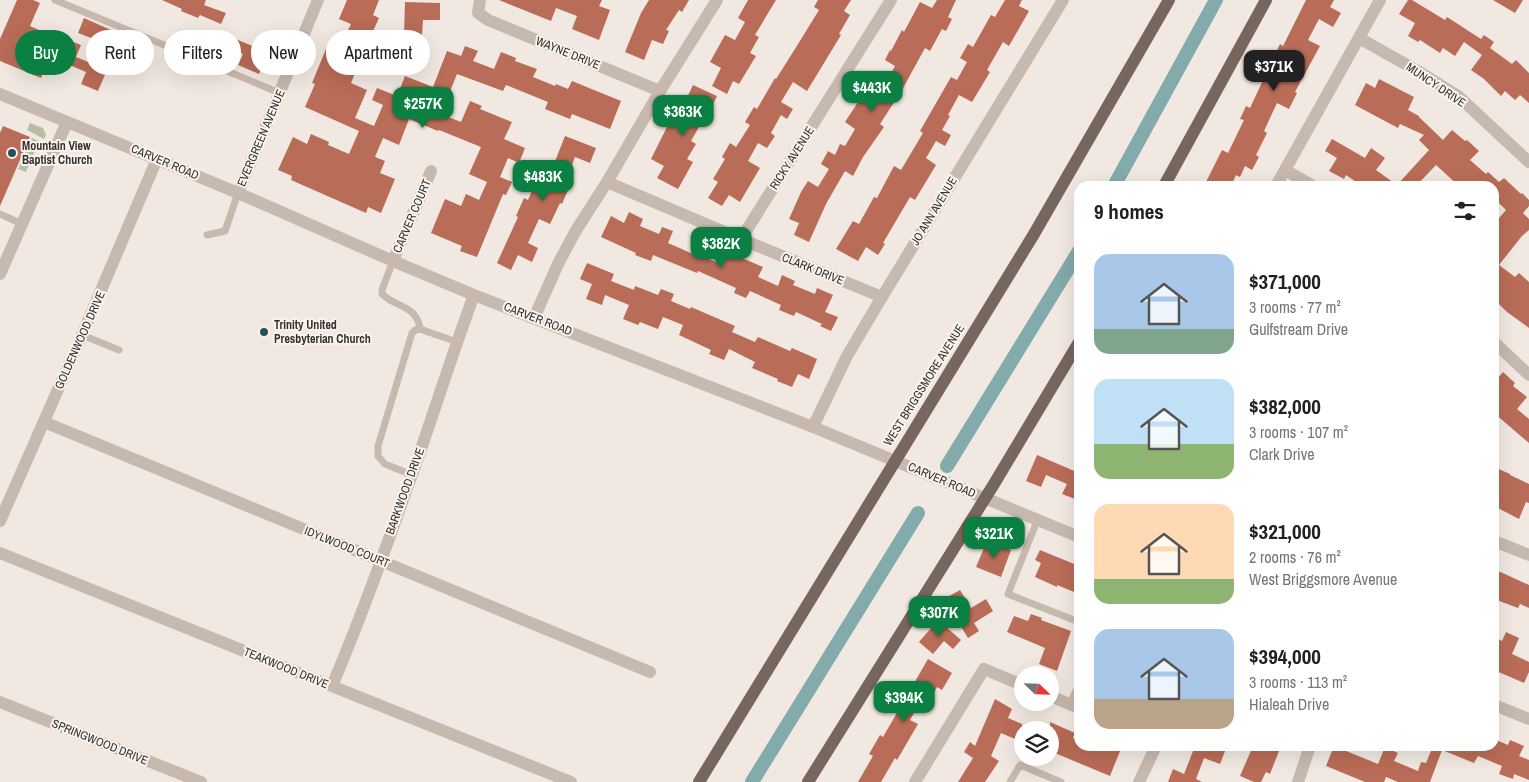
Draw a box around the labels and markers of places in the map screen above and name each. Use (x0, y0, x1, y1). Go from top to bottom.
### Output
pin: $371K (1239, 49, 1309, 92)
pin: $443K (837, 70, 907, 113)
pin: $257K (388, 86, 458, 129)
pin: $363K (648, 94, 718, 137)
place label: Mountain View Baptist Church (22, 138, 93, 168)
marker: Mountain View Baptist Church (6, 147, 18, 159)
pin: $483K (508, 160, 578, 202)
pin: $382K (686, 226, 756, 269)
place label: Trinity United Presbyterian Church (274, 317, 371, 347)
marker: Trinity United Presbyterian Church (258, 326, 270, 338)
pin: $321K (959, 516, 1029, 559)
pin: $307K (904, 596, 974, 638)
pin: $394K (869, 680, 939, 723)

